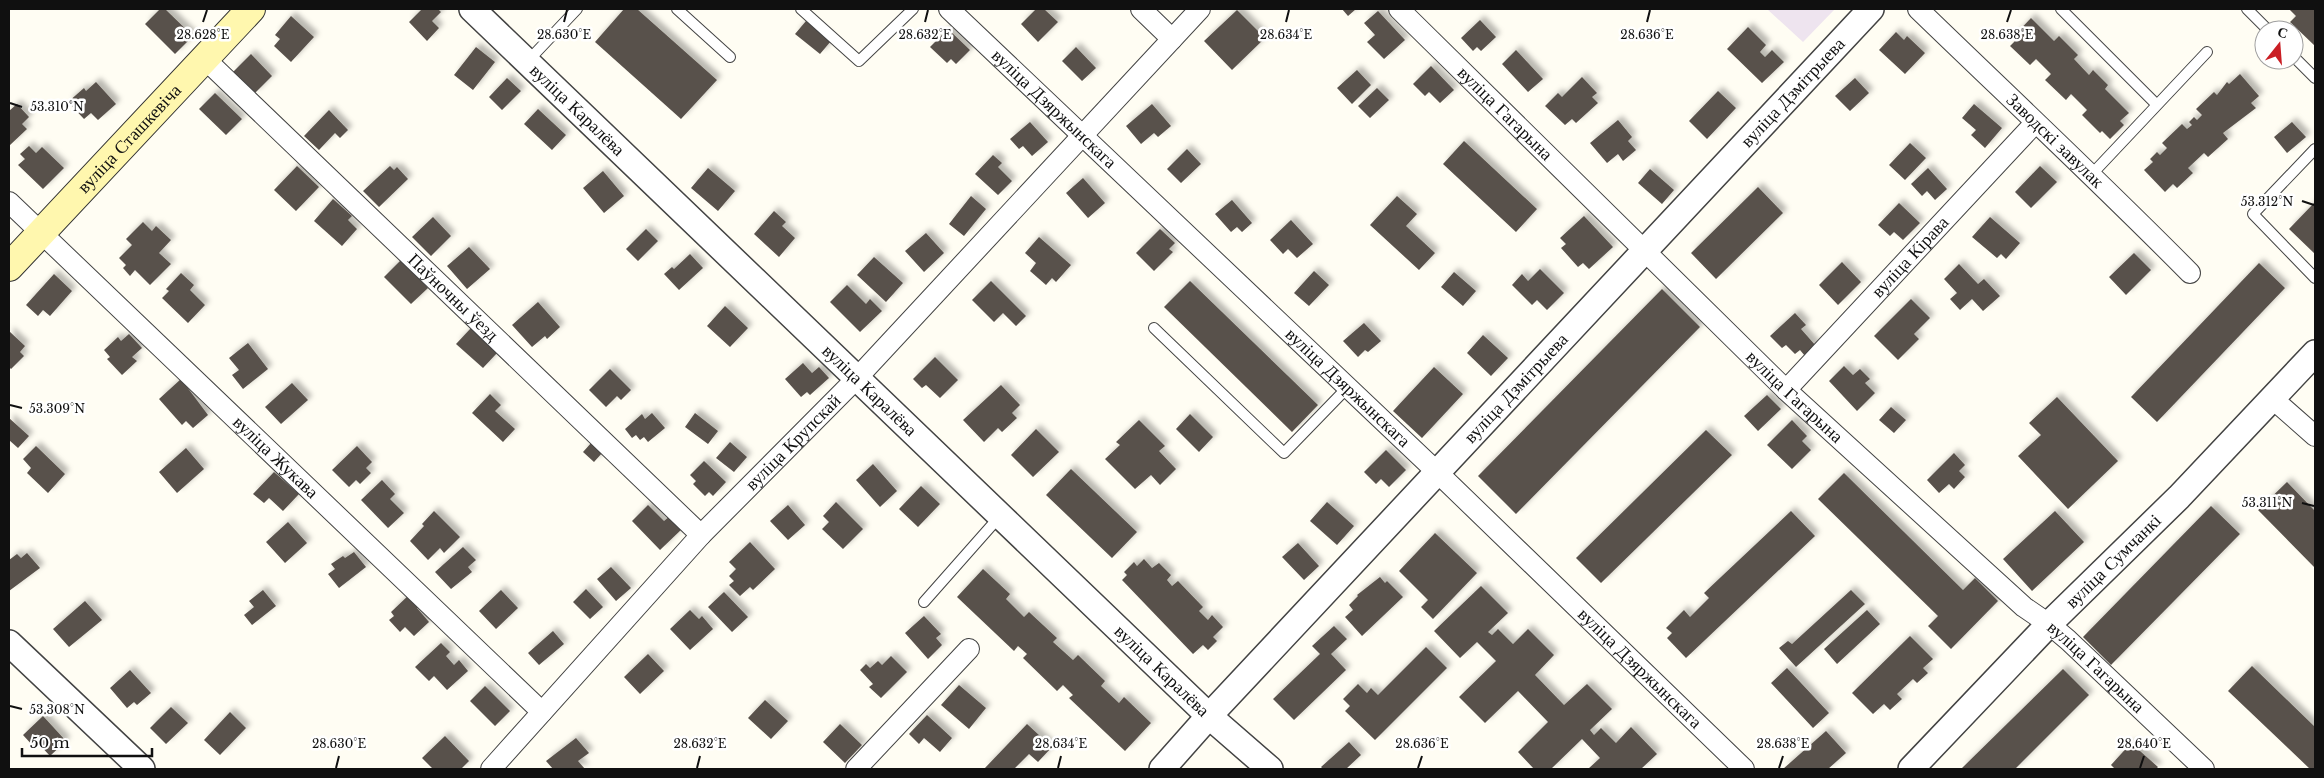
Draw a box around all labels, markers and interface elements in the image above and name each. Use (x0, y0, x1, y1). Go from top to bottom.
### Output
north arrow (2254, 20, 2304, 70)
text: С (2275, 22, 2290, 43)
text: 28.628°E (177, 27, 230, 42)
text: 28.630°E (537, 27, 591, 42)
text: 28.632°E (898, 27, 952, 42)
text: 28.634°E (1260, 27, 1313, 42)
text: 28.636°E (1620, 27, 1674, 42)
text: 28.638°E (1981, 27, 2034, 42)
street label: вуліца Дзмітрыева (1736, 33, 1850, 152)
street label: вуліца Дзяржынскага (987, 44, 1121, 173)
street label: вуліца Каралёва (525, 60, 629, 161)
street label: вуліца Гагарына (1453, 62, 1557, 165)
street label: вуліца Сташкевіча (73, 79, 186, 198)
street label: Заводскі завулак (2002, 89, 2109, 193)
text: 53.310°N (30, 99, 84, 114)
text: 53.312°N (2241, 194, 2293, 209)
street label: вуліца Кірава (1867, 212, 1953, 302)
street label: Паўночны ўезд (403, 249, 503, 346)
street label: вуліца Дзяржынскага (1281, 323, 1415, 452)
street label: вуліца Дзмітрыева (1459, 329, 1573, 448)
street label: вуліца Каралёва (818, 340, 922, 441)
street label: вуліца Гагарына (1742, 346, 1848, 448)
street label: вуліца Крупскай (741, 390, 846, 495)
text: 53.309°N (29, 401, 85, 416)
street label: вуліца Жукава (228, 411, 323, 503)
text: 53.311°N (2242, 495, 2292, 510)
street label: вуліца Сумчанкі (2061, 510, 2166, 613)
street label: вуліца Дзяржынскага (1573, 603, 1707, 733)
street label: вуліца Гагарына (2043, 616, 2149, 718)
street label: вуліца Каралёва (1110, 620, 1214, 721)
text: 53.308°N (29, 702, 85, 717)
scale bar (22, 726, 152, 758)
text: 50 m (30, 733, 70, 752)
text: 28.630°E (312, 736, 366, 751)
text: 28.632°E (673, 736, 727, 751)
text: 28.634°E (1035, 736, 1088, 751)
text: 28.636°E (1395, 736, 1449, 751)
text: 28.638°E (1757, 736, 1810, 751)
text: 28.640°E (2117, 736, 2171, 751)

